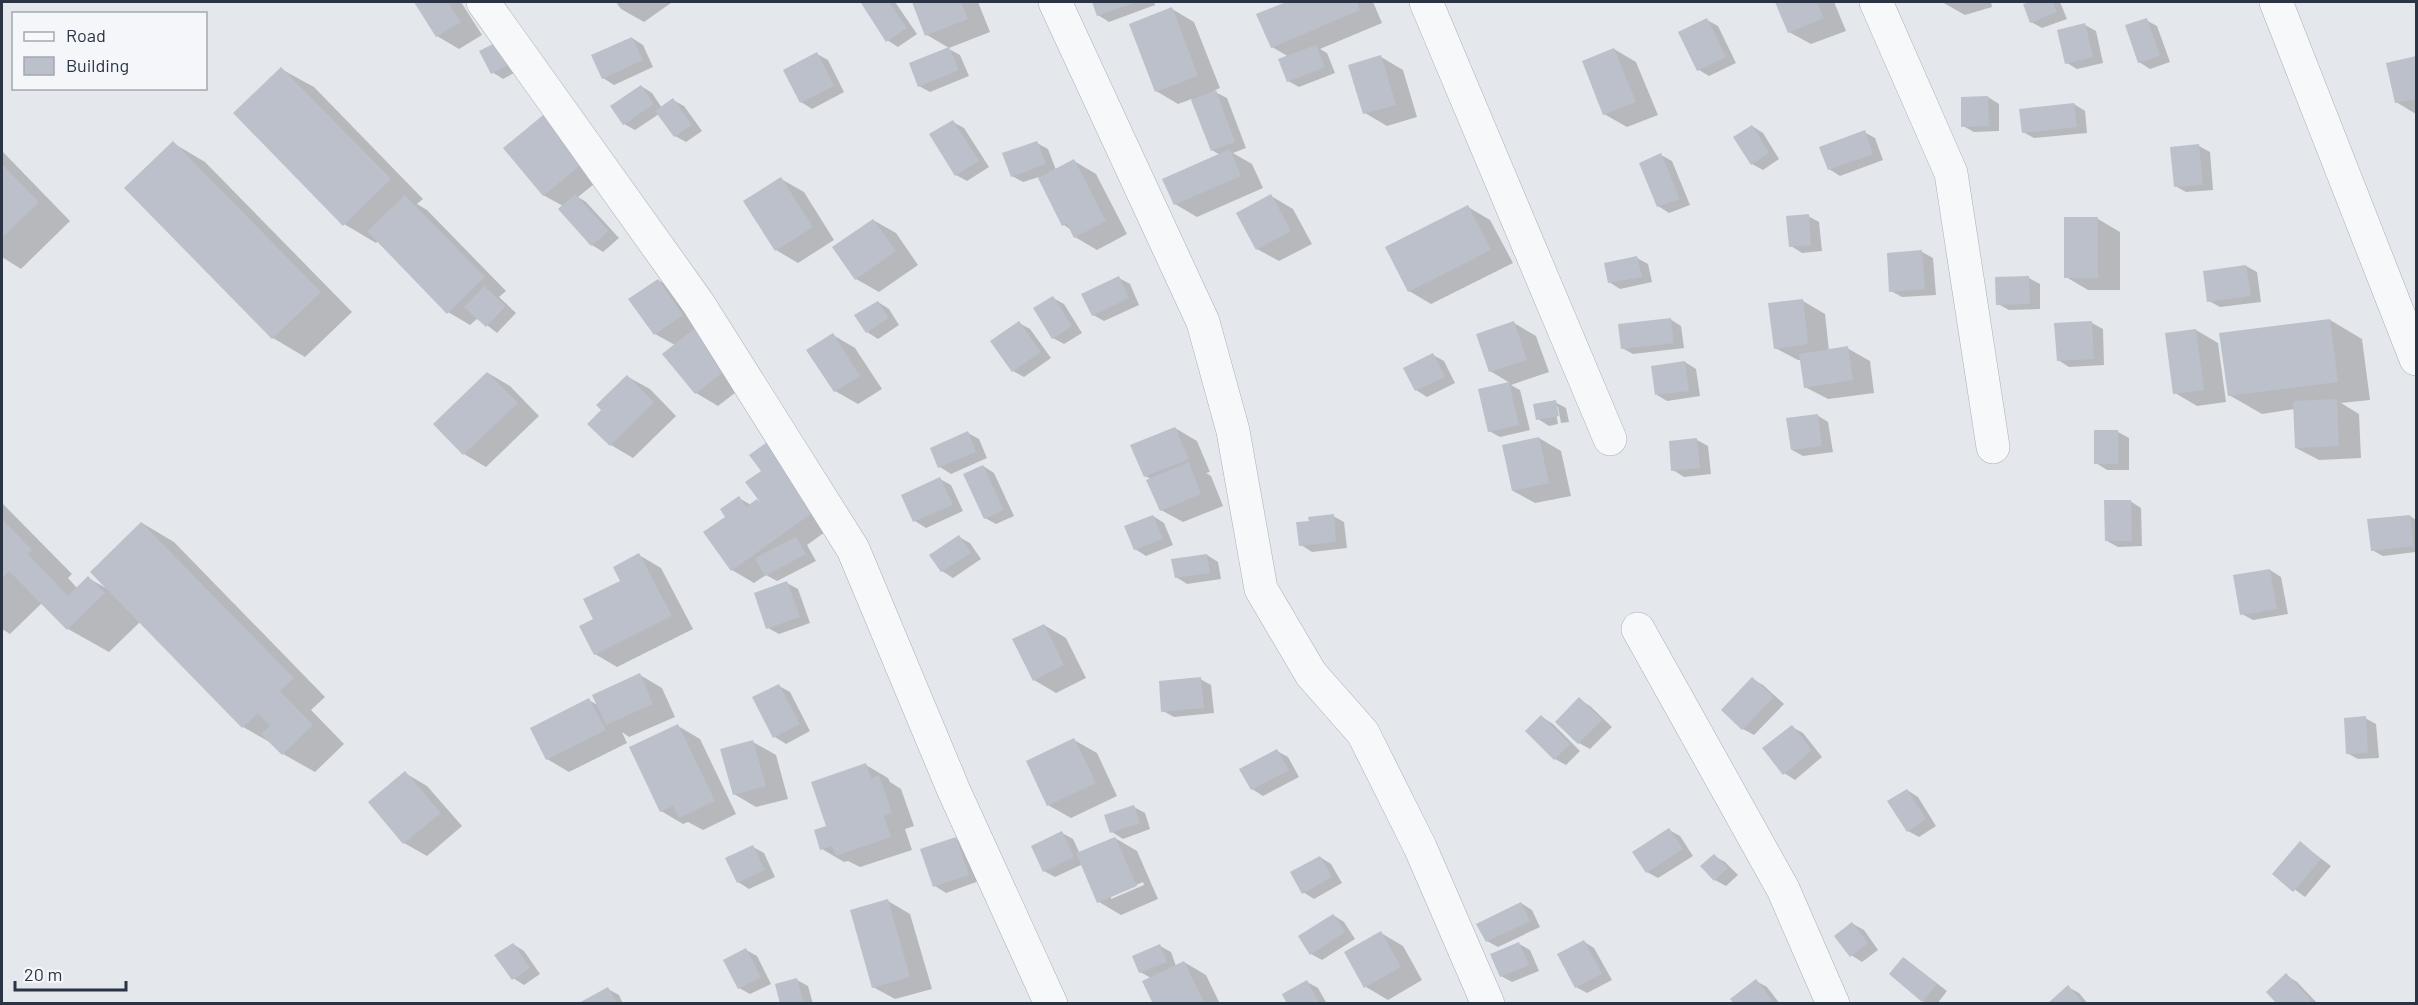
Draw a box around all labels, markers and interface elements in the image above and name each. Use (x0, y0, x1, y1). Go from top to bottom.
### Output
legend (12, 12, 207, 90)
text: Road (66, 24, 106, 46)
text: Building (66, 54, 129, 76)
scale bar (15, 954, 126, 992)
text: 20 m (24, 963, 62, 985)

